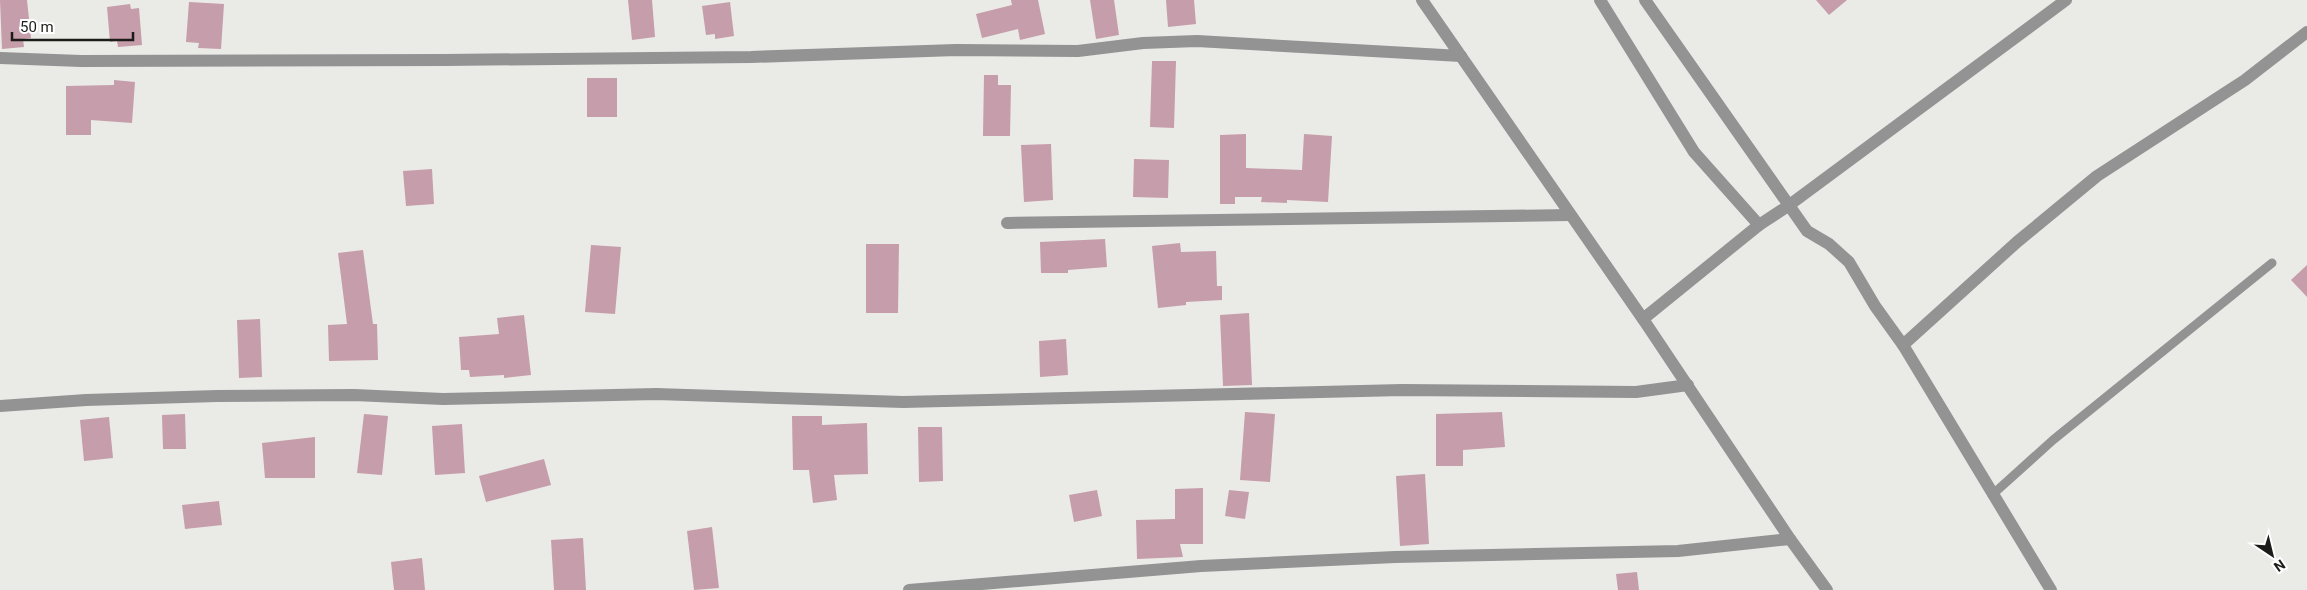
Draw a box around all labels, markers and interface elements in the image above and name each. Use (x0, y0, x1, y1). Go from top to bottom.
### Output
scale bar (12, 10, 134, 42)
text: 50 m (20, 18, 54, 36)
north arrow (2247, 530, 2297, 580)
text: N (2271, 556, 2288, 575)

